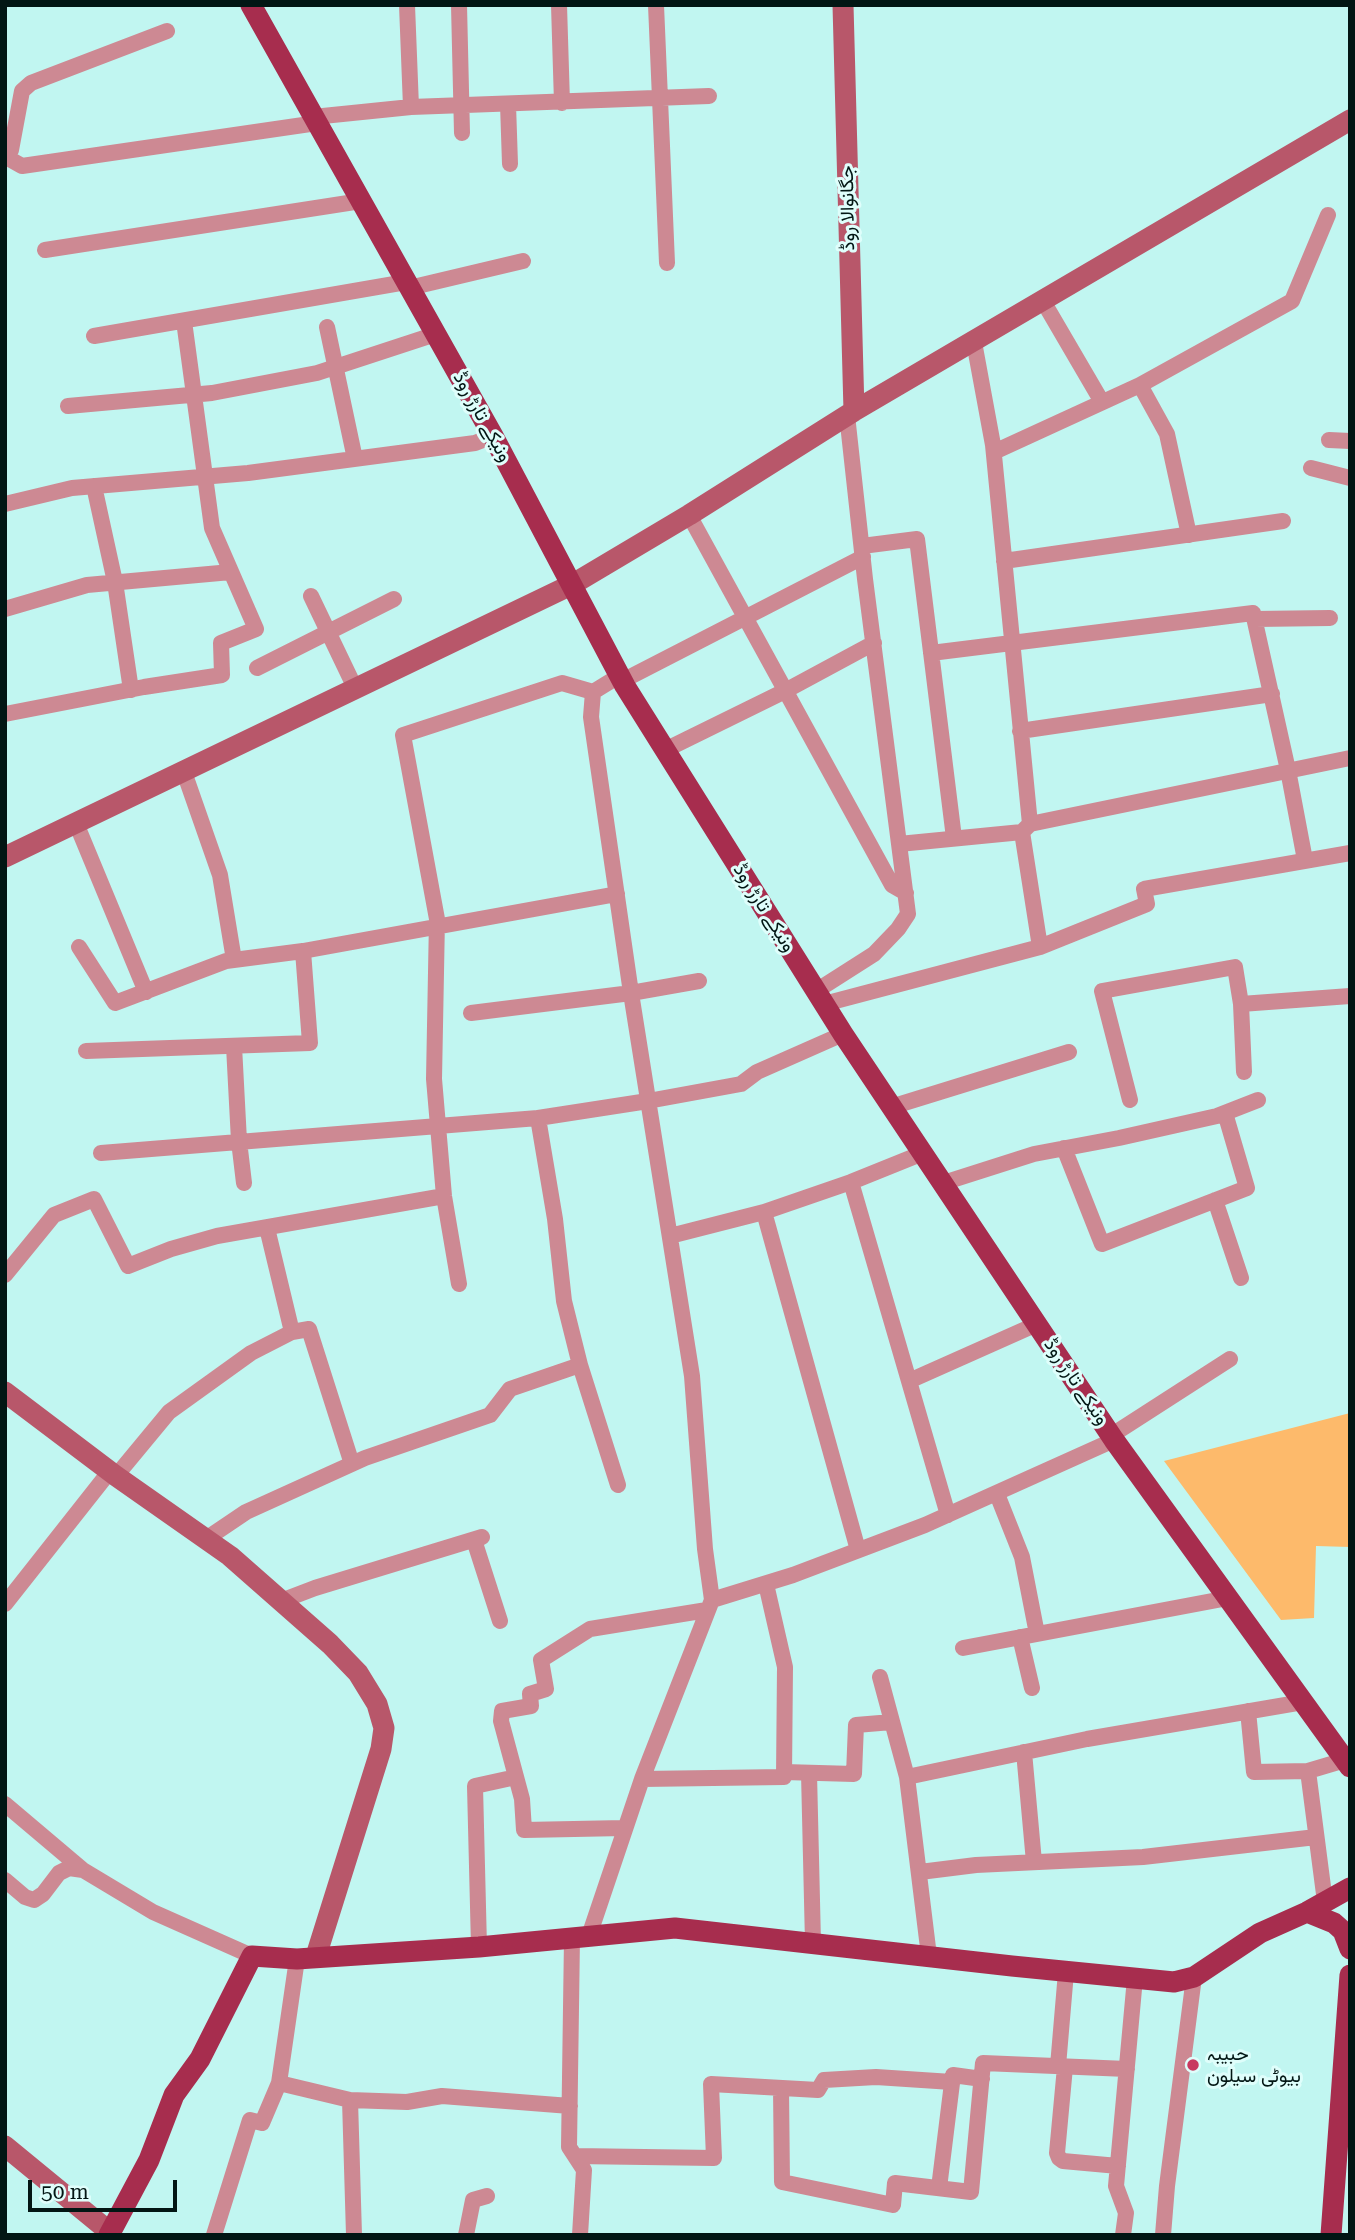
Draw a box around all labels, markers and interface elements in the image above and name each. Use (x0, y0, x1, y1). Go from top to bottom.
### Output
street label: جگانوالا روڈ (836, 165, 860, 251)
street label: ونیکے تارڑ روڈ (448, 368, 516, 466)
street label: ونیکے تارڑ روڈ (728, 860, 800, 956)
street label: ونیکے تارڑ روڈ (1039, 1334, 1113, 1430)
place label: حبیبہ بیوٹی سیلون (1207, 2043, 1301, 2087)
marker: حبیبہ بیوٹی سیلون (1185, 2057, 1201, 2073)
scale bar (32, 2166, 180, 2210)
text: 50 m (41, 2180, 89, 2204)

